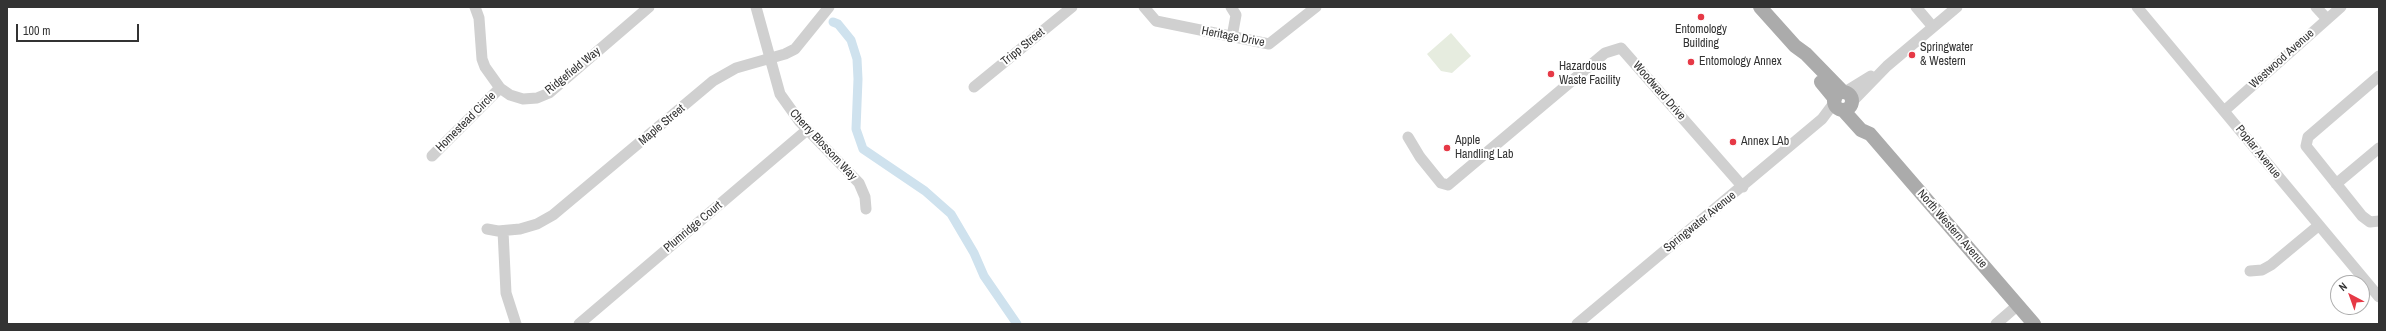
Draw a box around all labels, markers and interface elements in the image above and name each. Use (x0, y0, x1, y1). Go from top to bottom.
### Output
marker: Entomology Building (1696, 12, 1706, 22)
scale bar (18, 16, 141, 42)
text: 100 m (23, 23, 50, 39)
place label: Entomology Building (1675, 23, 1727, 51)
street label: Heritage Drive (1200, 24, 1266, 50)
street label: Tripp Street (998, 25, 1048, 69)
street label: Westwood Avenue (2247, 26, 2317, 92)
place label: Springwater & Western (1920, 41, 1973, 69)
street label: Ridgefield Way (542, 44, 604, 98)
marker: Springwater & Western (1907, 50, 1917, 60)
place label: Entomology Annex (1699, 55, 1782, 69)
marker: Entomology Annex (1686, 57, 1696, 67)
street label: Woodward Drive (1630, 59, 1688, 123)
place label: Hazardous Waste Facility (1559, 60, 1620, 88)
marker: Hazardous Waste Facility (1546, 69, 1556, 79)
street label: Homestead Circle (433, 89, 499, 155)
street label: Maple Street (636, 102, 688, 148)
street label: Cherry Blossom Way (786, 106, 860, 184)
street label: Poplar Avenue (2232, 122, 2284, 182)
place label: Apple Handling Lab (1455, 134, 1514, 162)
place label: Annex LAb (1741, 135, 1789, 149)
marker: Annex LAb (1728, 137, 1738, 147)
marker: Apple Handling Lab (1442, 143, 1452, 153)
street label: North Western Avenue (1914, 187, 1990, 271)
street label: Springwater Avenue (1661, 188, 1739, 256)
street label: Plumridge Court (661, 198, 725, 256)
north arrow (2330, 275, 2370, 315)
text: N (2336, 279, 2350, 294)

